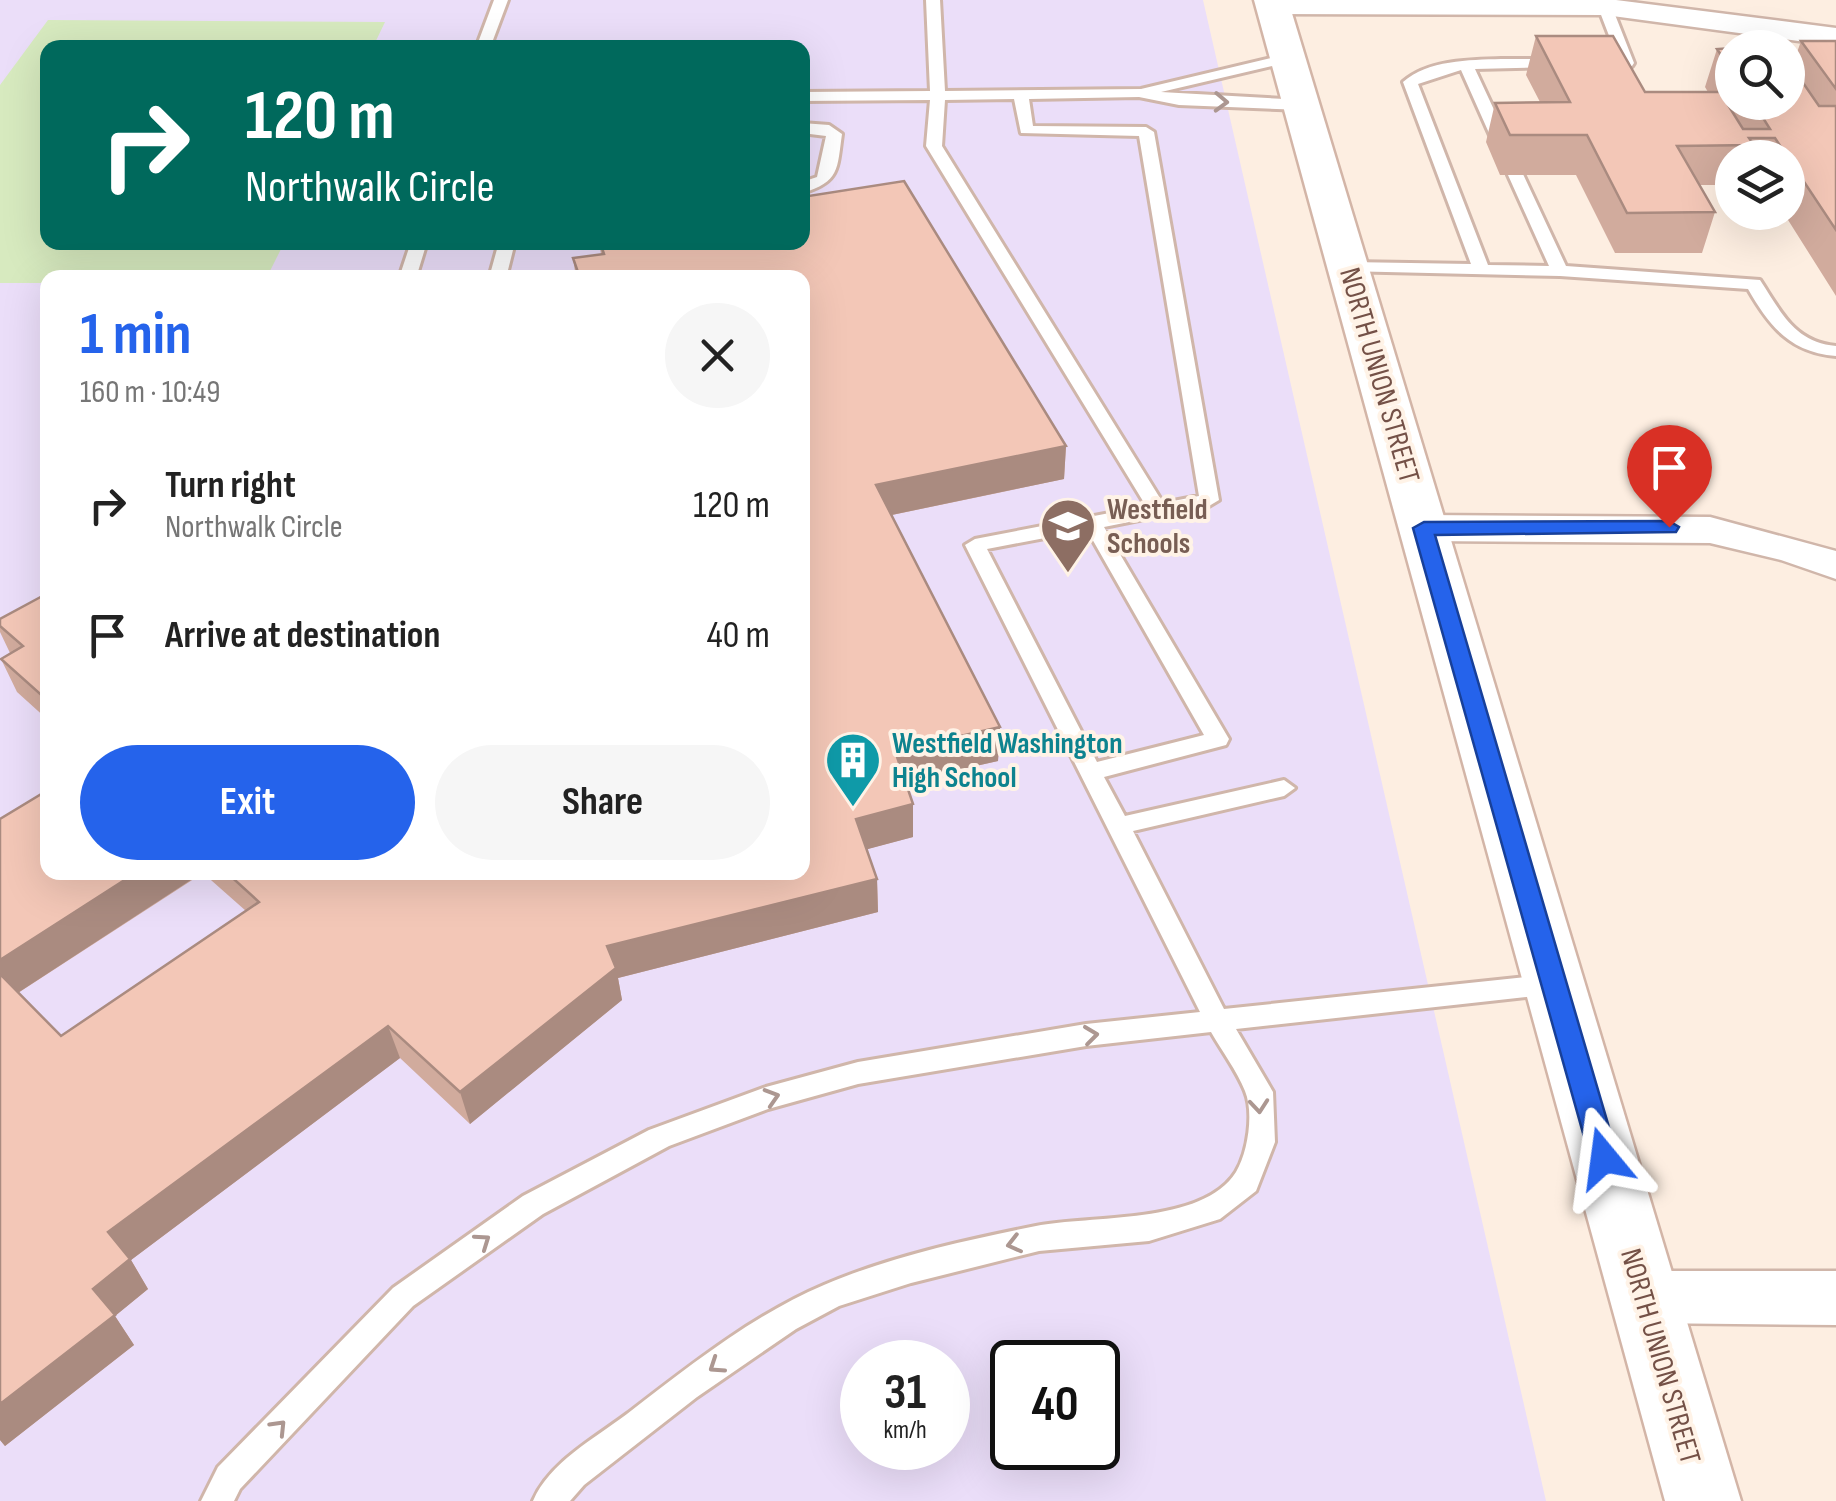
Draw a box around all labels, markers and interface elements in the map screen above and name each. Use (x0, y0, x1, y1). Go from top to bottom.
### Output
map controls (1715, 30, 1805, 230)
button: search (1715, 30, 1805, 120)
text: 120 m (245, 75, 395, 159)
icon: right (80, 80, 210, 210)
one-way arrow (1213, 91, 1229, 112)
button: layers (1715, 140, 1805, 230)
text: Northwalk Circle (245, 160, 495, 215)
street label: NORTH UNION STREET (1331, 263, 1427, 487)
text: 1 min (80, 299, 192, 371)
button: close (665, 303, 770, 408)
text: 160 m · 10:49 (80, 373, 220, 412)
pin (1627, 425, 1712, 528)
icon: arrive (1642, 440, 1697, 495)
text: Turn right (165, 463, 296, 508)
icon: right (80, 478, 135, 533)
text: 120 m (693, 483, 770, 528)
place label: Westfield Schools (1107, 492, 1208, 562)
school or university icon: Westfield Schools (1038, 496, 1098, 575)
text: Northwalk Circle (165, 508, 343, 547)
icon: arrive (80, 608, 135, 663)
text: Arrive at destination (165, 613, 440, 658)
text: 40 m (707, 613, 770, 658)
place label: Westfield Washington High School (892, 726, 1123, 796)
building icon: Westfield Washington High School (823, 730, 883, 809)
button: Exit (80, 745, 415, 860)
button: Share (435, 745, 770, 860)
one-way arrow (1082, 1025, 1099, 1046)
one-way arrow (763, 1088, 780, 1109)
one-way arrow (1248, 1098, 1270, 1114)
position arrow (1552, 1106, 1656, 1210)
one-way arrow (1006, 1233, 1023, 1254)
one-way arrow (471, 1235, 490, 1253)
street label: NORTH UNION STREET (1612, 1244, 1708, 1468)
speed limit sign: 40 (990, 1340, 1120, 1470)
one-way arrow (708, 1354, 727, 1372)
text: 31 (884, 1363, 926, 1423)
text: km/h (883, 1415, 927, 1446)
one-way arrow (267, 1420, 285, 1438)

